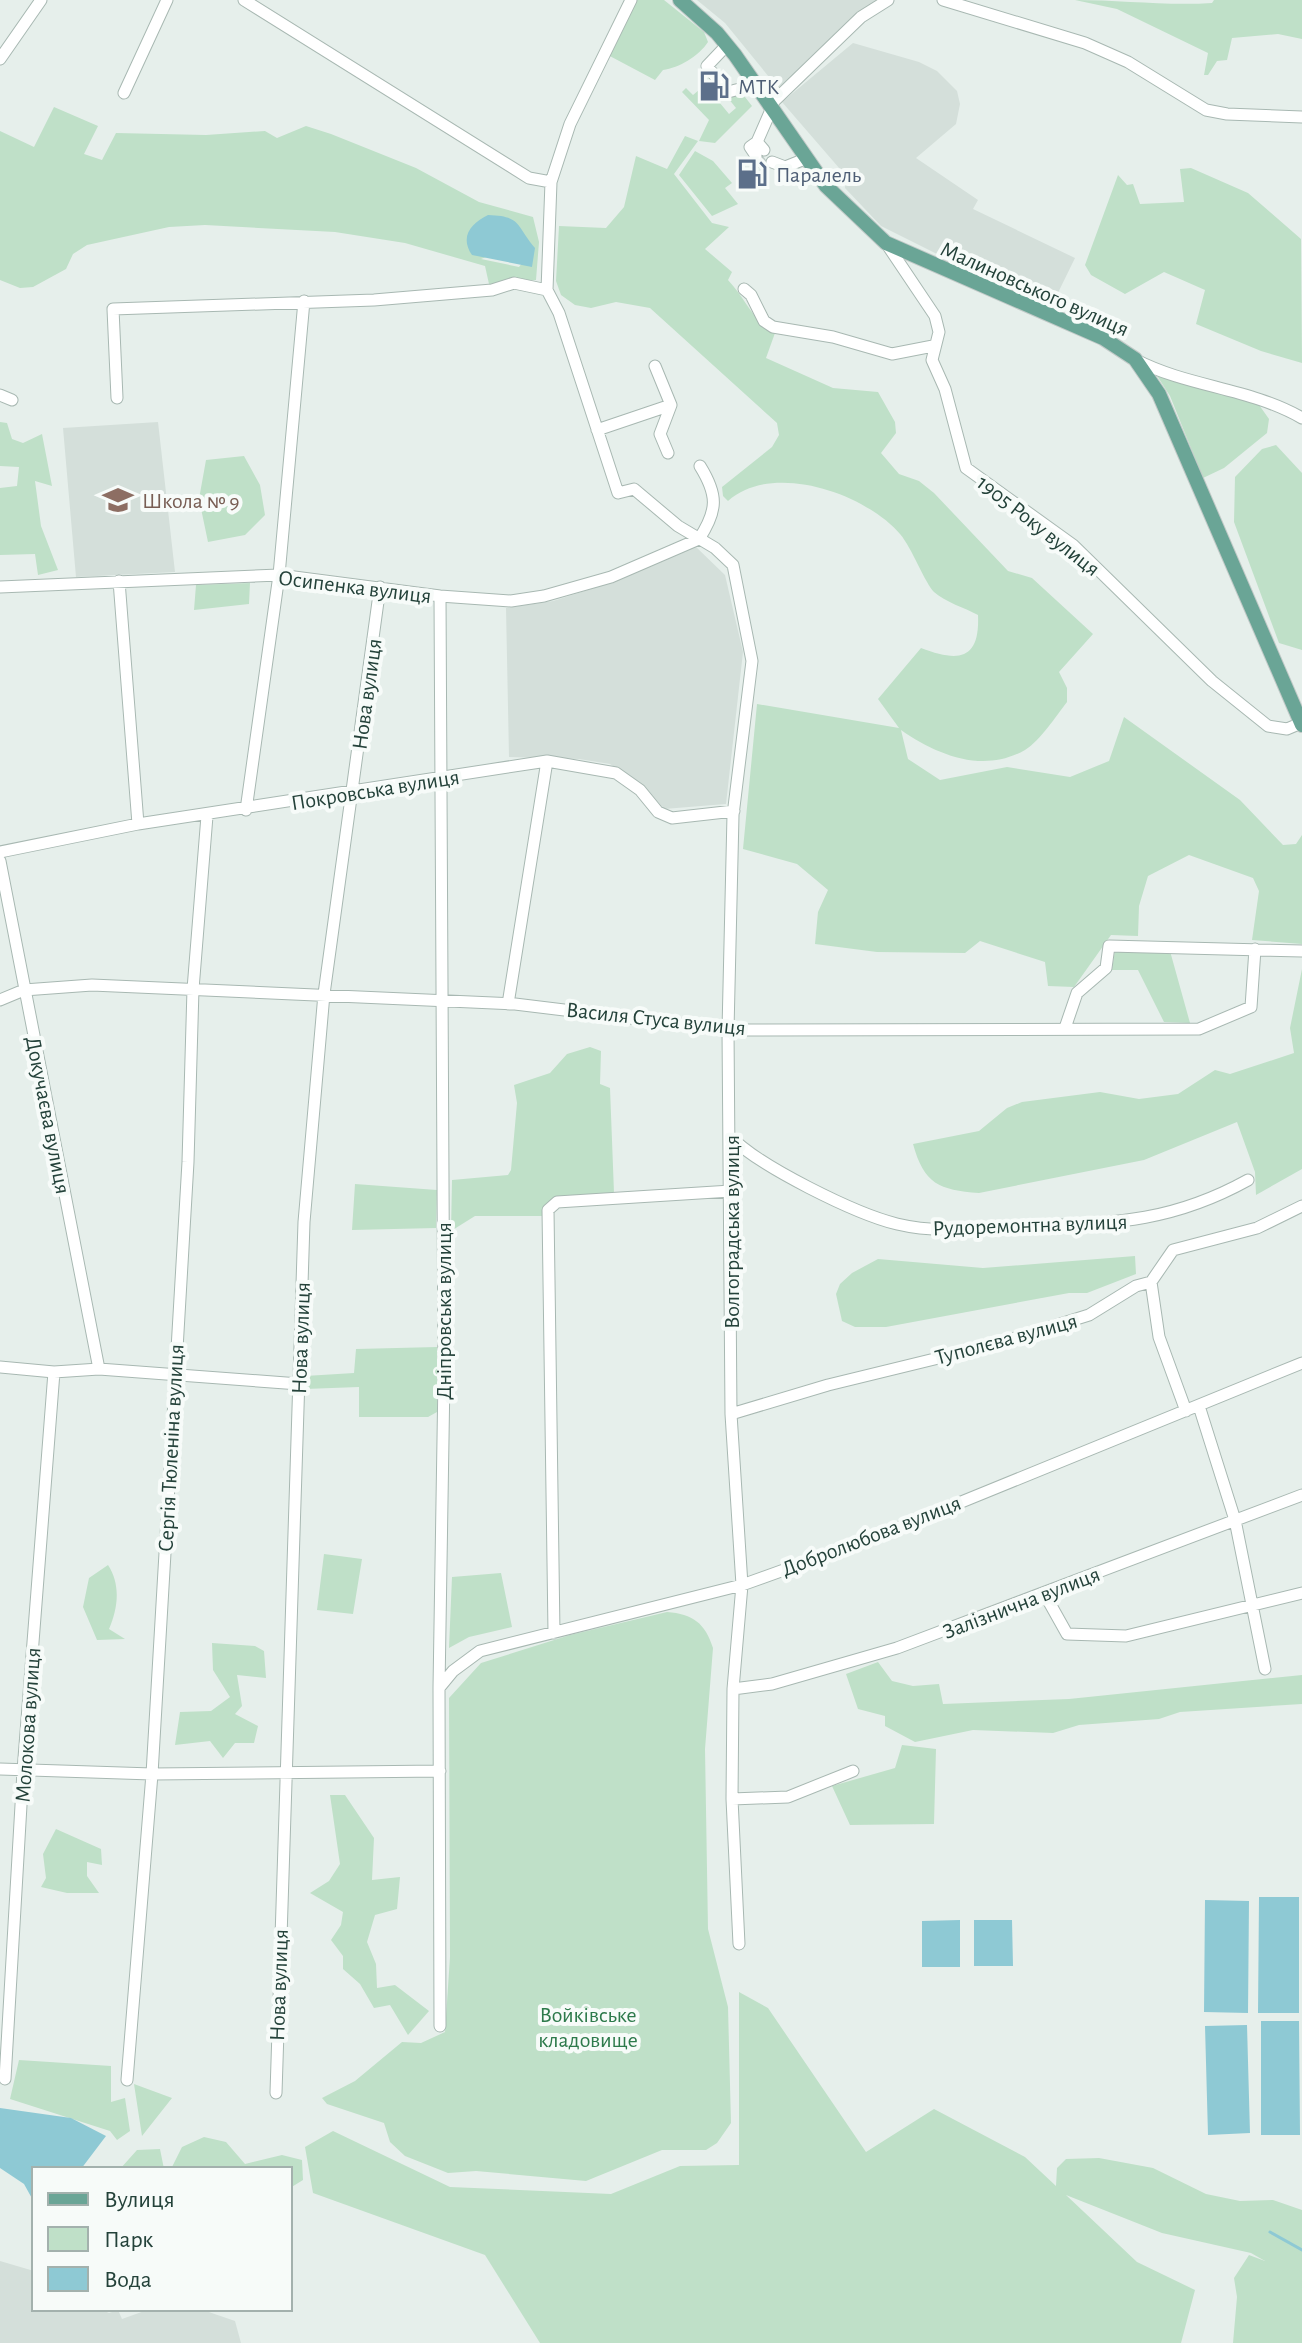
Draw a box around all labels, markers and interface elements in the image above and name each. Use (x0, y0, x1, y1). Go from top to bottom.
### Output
fuel station icon: МТК (697, 69, 731, 103)
place label: МТК (738, 76, 779, 98)
fuel station icon: Паралель (735, 157, 769, 191)
place label: Паралель (776, 164, 862, 186)
street label: Малиновського вулиця (937, 237, 1132, 340)
street label: 1905 Року вулиця (973, 471, 1104, 580)
school or university icon: Школа № 9 (101, 483, 135, 517)
place label: Школа № 9 (142, 490, 240, 512)
street label: Осипенка вулиця (277, 567, 433, 607)
street label: Нова вулиця (348, 637, 386, 751)
street label: Покровська вулиця (289, 766, 461, 814)
street label: Василя Стуса вулиця (565, 999, 747, 1039)
street label: Докучаєва вулиця (22, 1034, 74, 1196)
street label: Волгоградська вулиця (721, 1135, 743, 1329)
street label: Рудоремонтна вулиця (932, 1211, 1128, 1239)
street label: Дніпровська вулиця (433, 1222, 455, 1400)
street label: Нова вулиця (288, 1282, 314, 1394)
street label: Туполєва вулиця (933, 1309, 1080, 1369)
street label: Сергія Тюленіна вулиця (155, 1344, 187, 1553)
street label: Добролюбова вулиця (779, 1492, 964, 1580)
street label: Залізнична вулиця (940, 1563, 1103, 1643)
street label: Молокова вулиця (12, 1647, 44, 1803)
street label: Нова вулиця (266, 1929, 292, 2041)
park label: Войківське кладовище (538, 2004, 638, 2051)
legend (32, 2167, 292, 2311)
text: Вулиця (104, 2188, 175, 2212)
text: Парк (104, 2228, 153, 2252)
text: Вода (104, 2268, 152, 2292)

